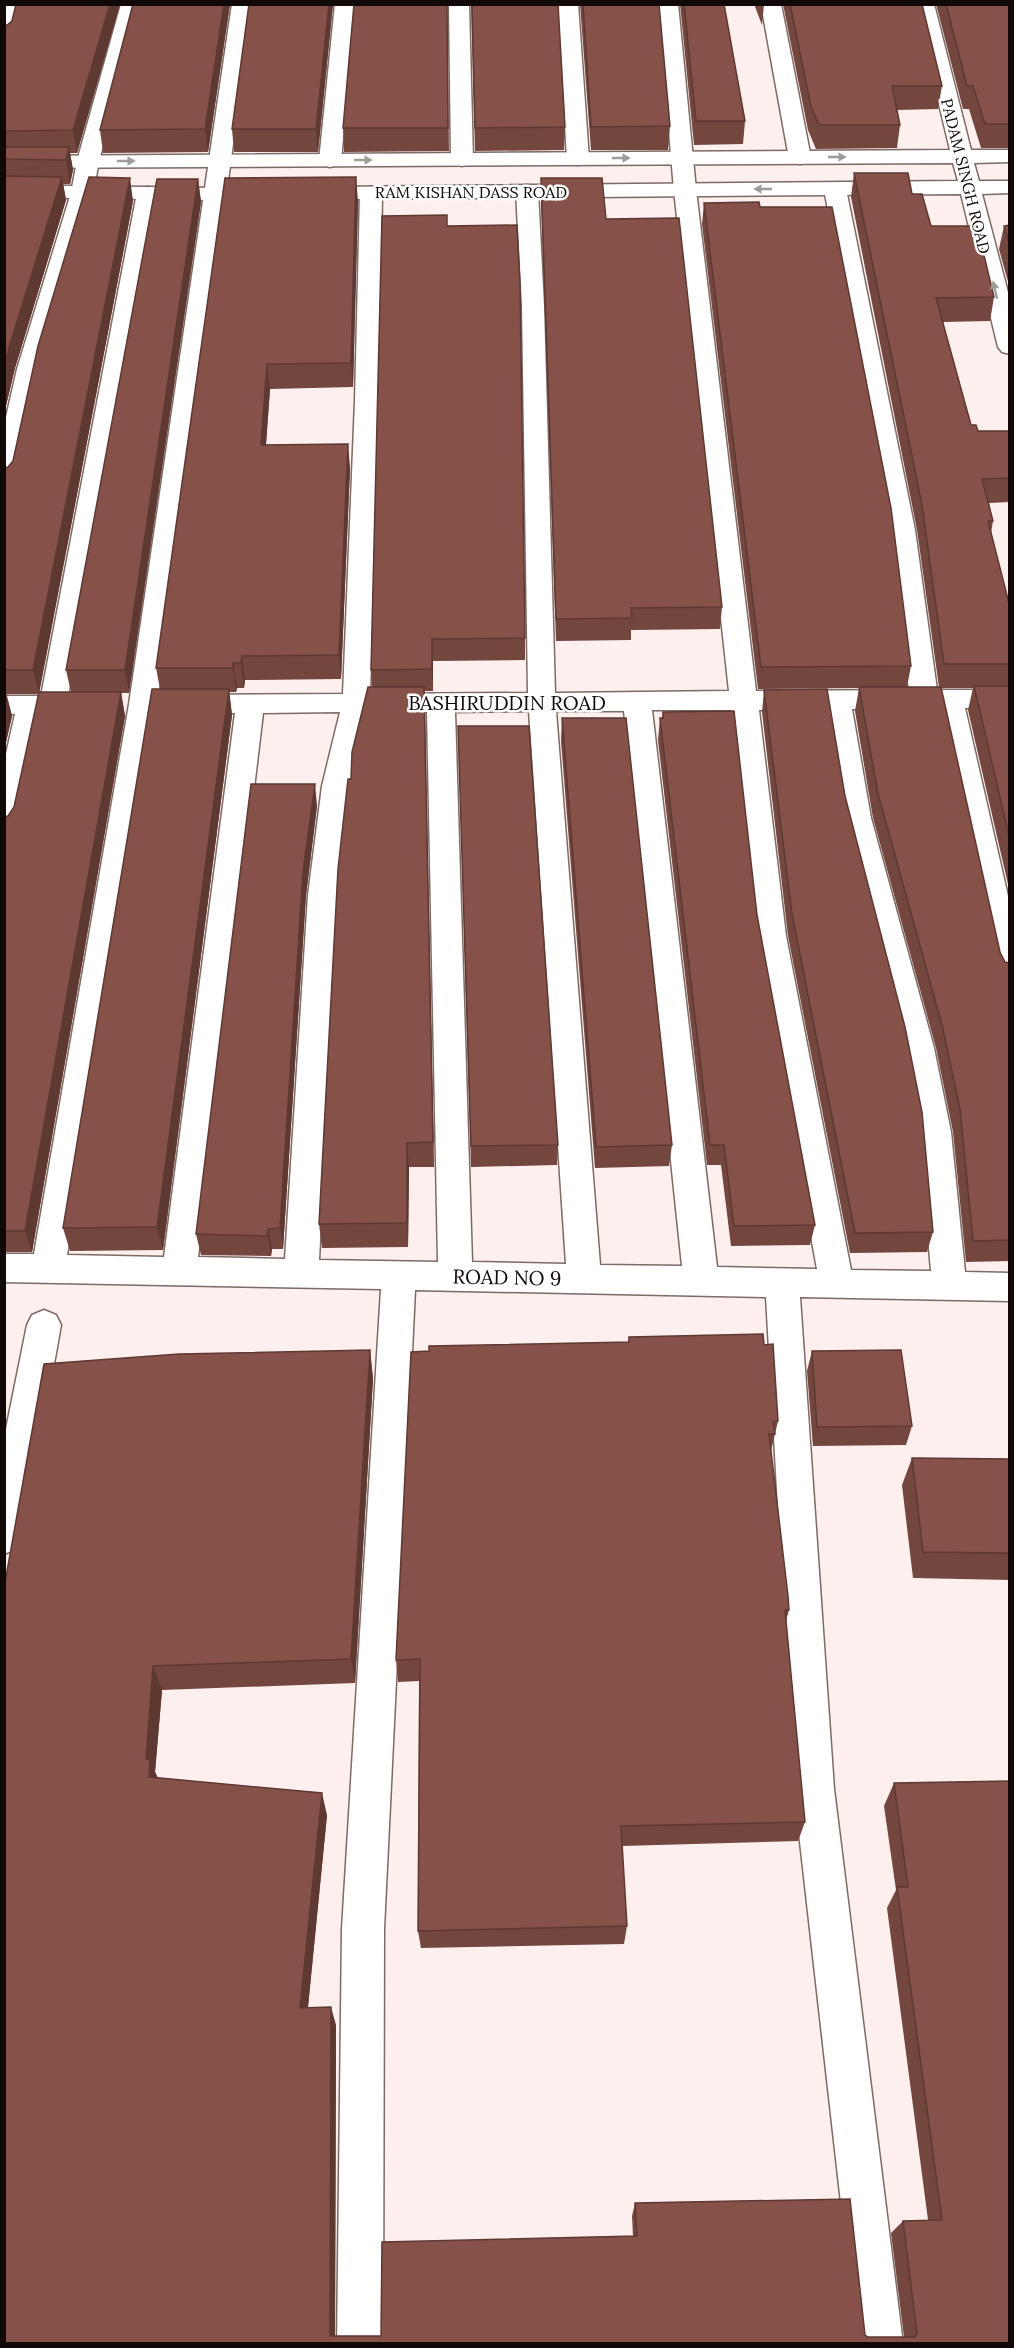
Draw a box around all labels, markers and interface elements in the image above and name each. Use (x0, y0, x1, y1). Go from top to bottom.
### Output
street label: PADAM SINGH ROAD (937, 96, 995, 256)
one-way arrow (827, 152, 846, 162)
one-way arrow (611, 154, 630, 163)
one-way arrow (353, 155, 372, 165)
one-way arrow (116, 156, 135, 166)
street label: RAM KISHAN DASS ROAD (375, 182, 567, 202)
one-way arrow (753, 185, 772, 194)
one-way arrow (990, 281, 999, 299)
street label: BASHIRUDDIN ROAD (408, 690, 606, 715)
street label: ROAD NO 9 (452, 1264, 562, 1290)

